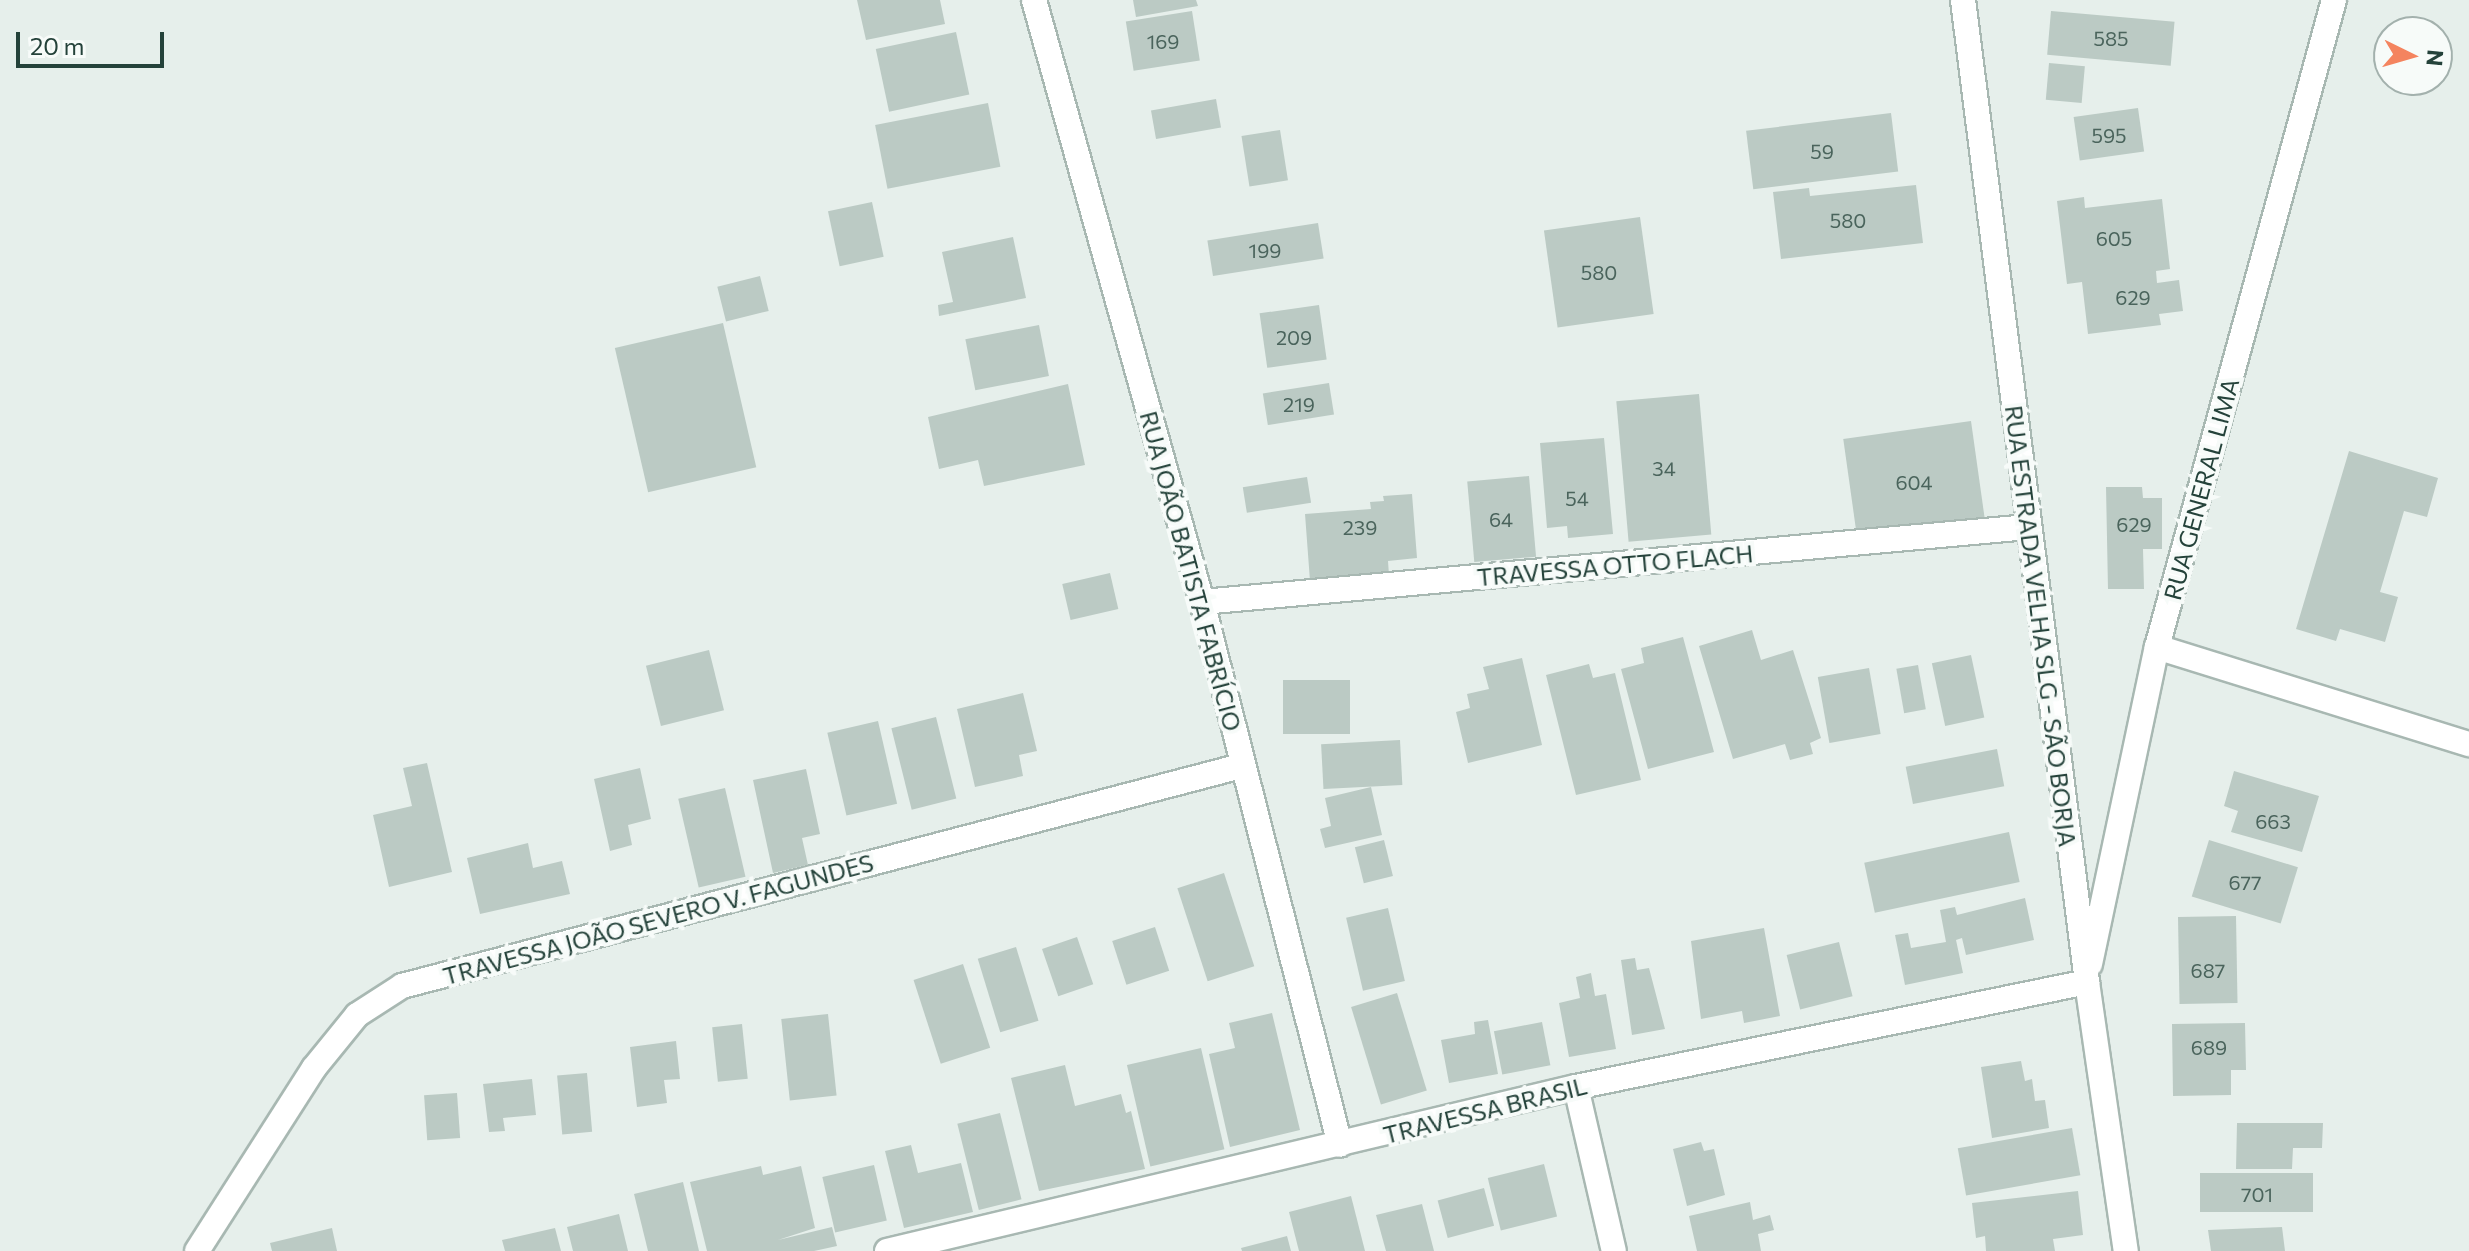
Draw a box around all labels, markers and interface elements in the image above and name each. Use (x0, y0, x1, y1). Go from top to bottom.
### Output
scale bar (20, 16, 168, 66)
north arrow (2373, 16, 2453, 96)
house number: 585 (2093, 26, 2129, 50)
house number: 169 (1147, 29, 1179, 53)
text: 20 m (30, 31, 84, 60)
text: N (2421, 49, 2450, 67)
house number: 595 (2091, 123, 2127, 147)
house number: 59 (1810, 139, 1834, 163)
house number: 580 (1830, 208, 1866, 232)
house number: 605 (2096, 226, 2132, 250)
house number: 199 (1249, 238, 1281, 262)
house number: 580 (1581, 260, 1617, 284)
house number: 629 (2115, 285, 2151, 309)
house number: 209 (1276, 325, 1312, 349)
street label: RUA GENERAL LIMA (2157, 375, 2245, 603)
house number: 219 (1283, 392, 1315, 416)
street label: RUA ESTRADA VELHA SLG - SÃO BORJA (2000, 404, 2082, 848)
street label: RUA JOÃO BATISTA FABRÍCIO (1134, 408, 1248, 734)
house number: 34 (1652, 456, 1676, 480)
house number: 604 (1895, 470, 1933, 494)
house number: 54 (1565, 486, 1589, 510)
house number: 64 (1489, 507, 1513, 531)
house number: 629 (2116, 512, 2152, 536)
house number: 239 (1343, 515, 1377, 539)
street label: TRAVESSA OTTO FLACH (1476, 539, 1754, 591)
house number: 663 (2255, 809, 2291, 833)
street label: TRAVESSA JOÃO SEVERO V. FAGUNDES (440, 848, 876, 990)
house number: 677 (2228, 870, 2262, 894)
house number: 687 (2191, 958, 2225, 982)
house number: 689 (2191, 1035, 2227, 1059)
street label: TRAVESSA BRASIL (1380, 1071, 1590, 1149)
house number: 701 (2241, 1182, 2273, 1206)

